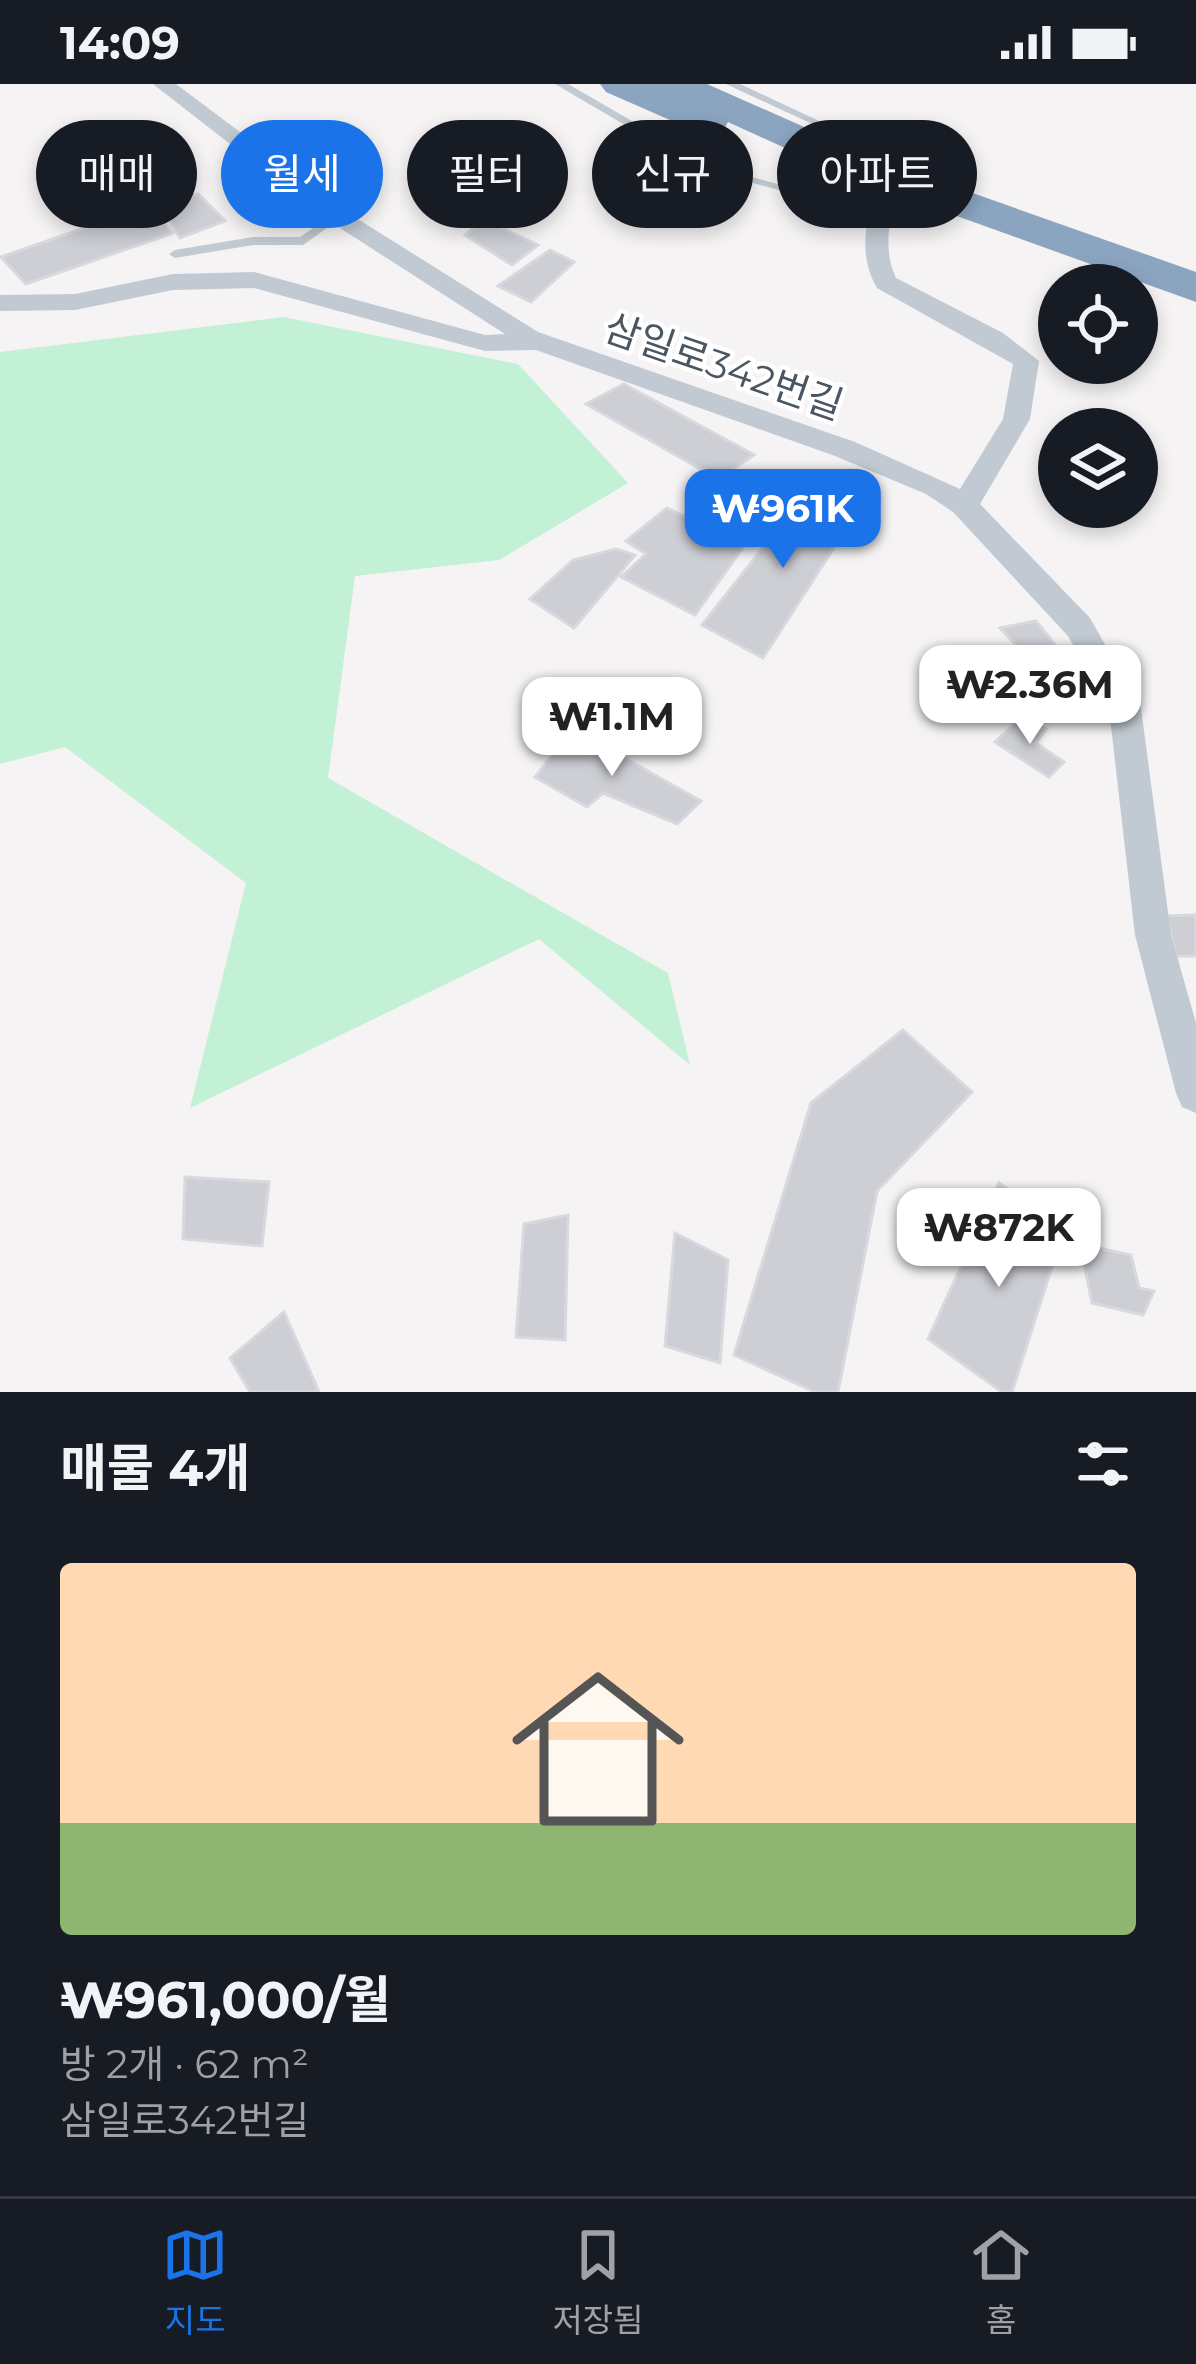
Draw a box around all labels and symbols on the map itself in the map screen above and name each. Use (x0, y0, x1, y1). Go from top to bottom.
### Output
street label: 삼일로342번길 (598, 303, 850, 429)
pin: ₩961K (699, 469, 867, 571)
pin: ₩2.36M (932, 645, 1128, 747)
pin: ₩1.1M (528, 677, 696, 779)
pin: ₩872K (915, 1188, 1083, 1290)

